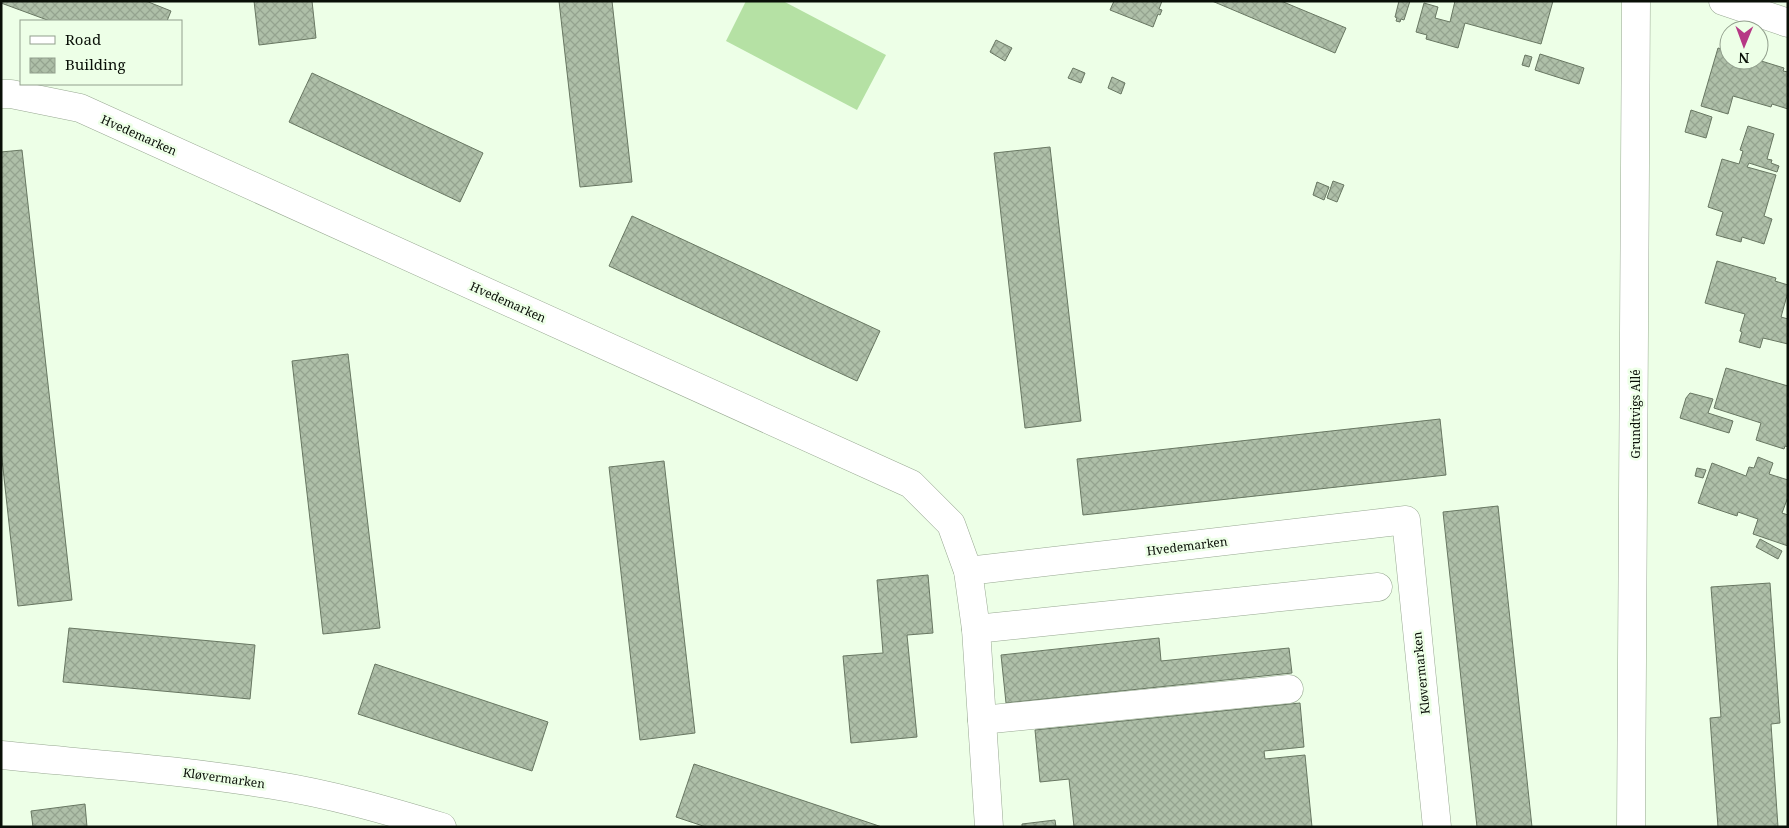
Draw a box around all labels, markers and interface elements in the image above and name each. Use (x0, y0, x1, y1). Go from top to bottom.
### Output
legend (20, 20, 182, 85)
north arrow (1719, 20, 1769, 70)
text: Road (65, 29, 101, 49)
text: N (1738, 49, 1749, 68)
text: Building (65, 54, 126, 74)
street label: Hvedemarken (98, 111, 180, 159)
street label: Hvedemarken (467, 278, 549, 326)
street label: Grundtvigs Allé (1627, 369, 1644, 459)
street label: Hvedemarken (1146, 533, 1229, 559)
street label: Kløvermarken (1408, 631, 1434, 715)
street label: Kløvermarken (182, 764, 266, 792)

